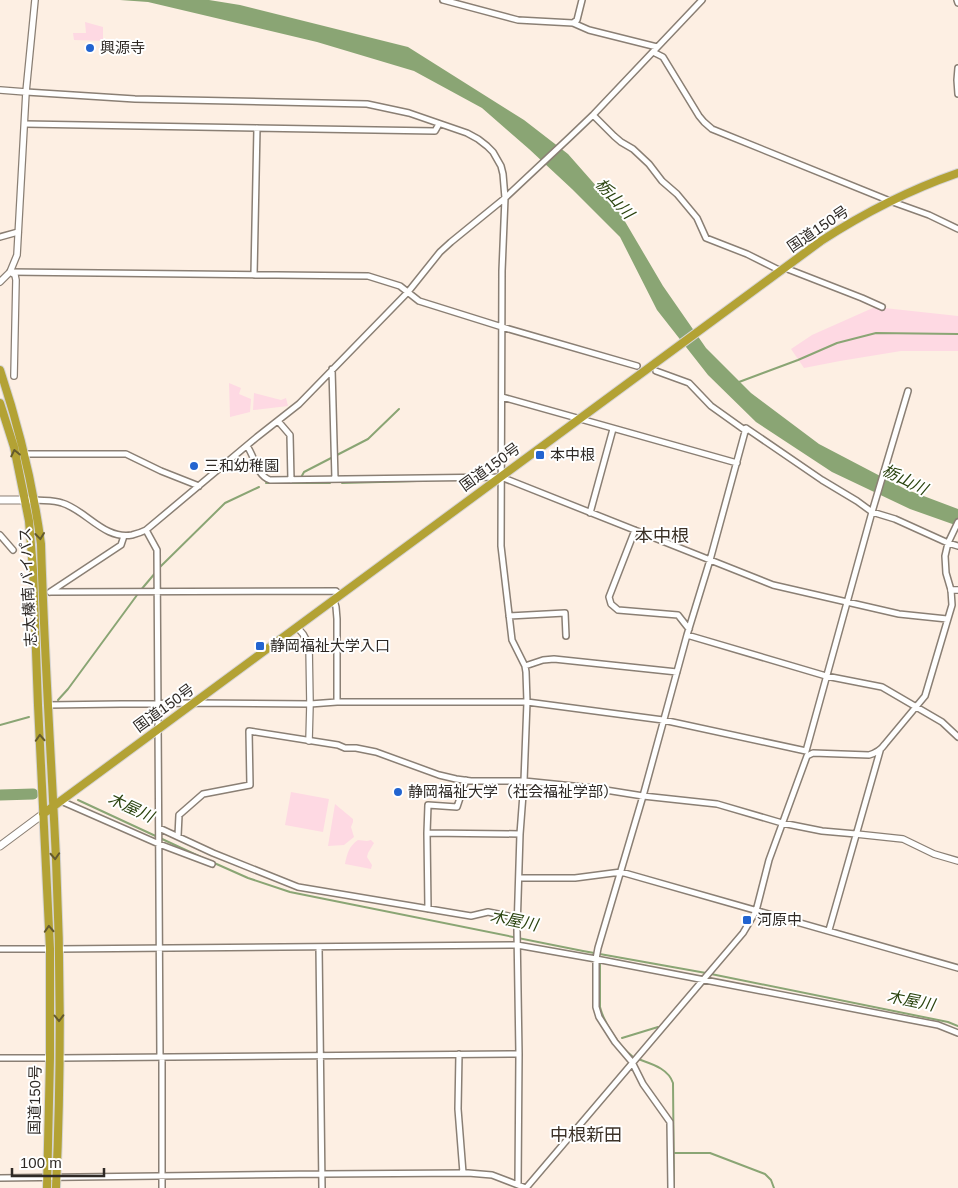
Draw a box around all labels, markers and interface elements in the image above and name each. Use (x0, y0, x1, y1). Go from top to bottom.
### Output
place label: 興源寺 (100, 39, 145, 56)
marker: 興源寺 (84, 42, 96, 54)
water label: 栃山川 (592, 175, 638, 223)
street label: 国道150号 (784, 202, 852, 255)
street label: 国道150号 (456, 439, 523, 494)
place label: 本中根 (550, 446, 595, 463)
one-way arrow (10, 448, 21, 457)
marker: 本中根 (534, 449, 546, 461)
place label: 三和幼稚園 (204, 457, 279, 474)
marker: 三和幼稚園 (188, 460, 200, 472)
water label: 栃山川 (879, 461, 932, 498)
district label: 本中根 (635, 526, 689, 546)
street label: 志太榛南バイパス (16, 527, 39, 647)
one-way arrow (34, 533, 45, 541)
place label: 静岡福祉大学入口 (270, 637, 390, 654)
marker: 静岡福祉大学入口 (254, 640, 266, 652)
street label: 国道150号 (130, 680, 197, 735)
one-way arrow (34, 734, 45, 742)
place label: 静岡福祉大学（社会福祉学部） (408, 783, 618, 800)
marker: 静岡福祉大学（社会福祉学部） (392, 786, 404, 798)
water label: 木屋川 (105, 790, 158, 826)
one-way arrow (50, 852, 61, 860)
water label: 木屋川 (489, 908, 541, 934)
place label: 河原中 (757, 911, 802, 928)
marker: 河原中 (741, 914, 753, 926)
one-way arrow (44, 925, 55, 933)
water label: 木屋川 (886, 988, 938, 1014)
one-way arrow (54, 1015, 64, 1023)
street label: 国道150号 (25, 1065, 44, 1135)
district label: 中根新田 (550, 1125, 622, 1145)
scale bar (12, 1146, 105, 1178)
text: 100 m (20, 1154, 62, 1171)

